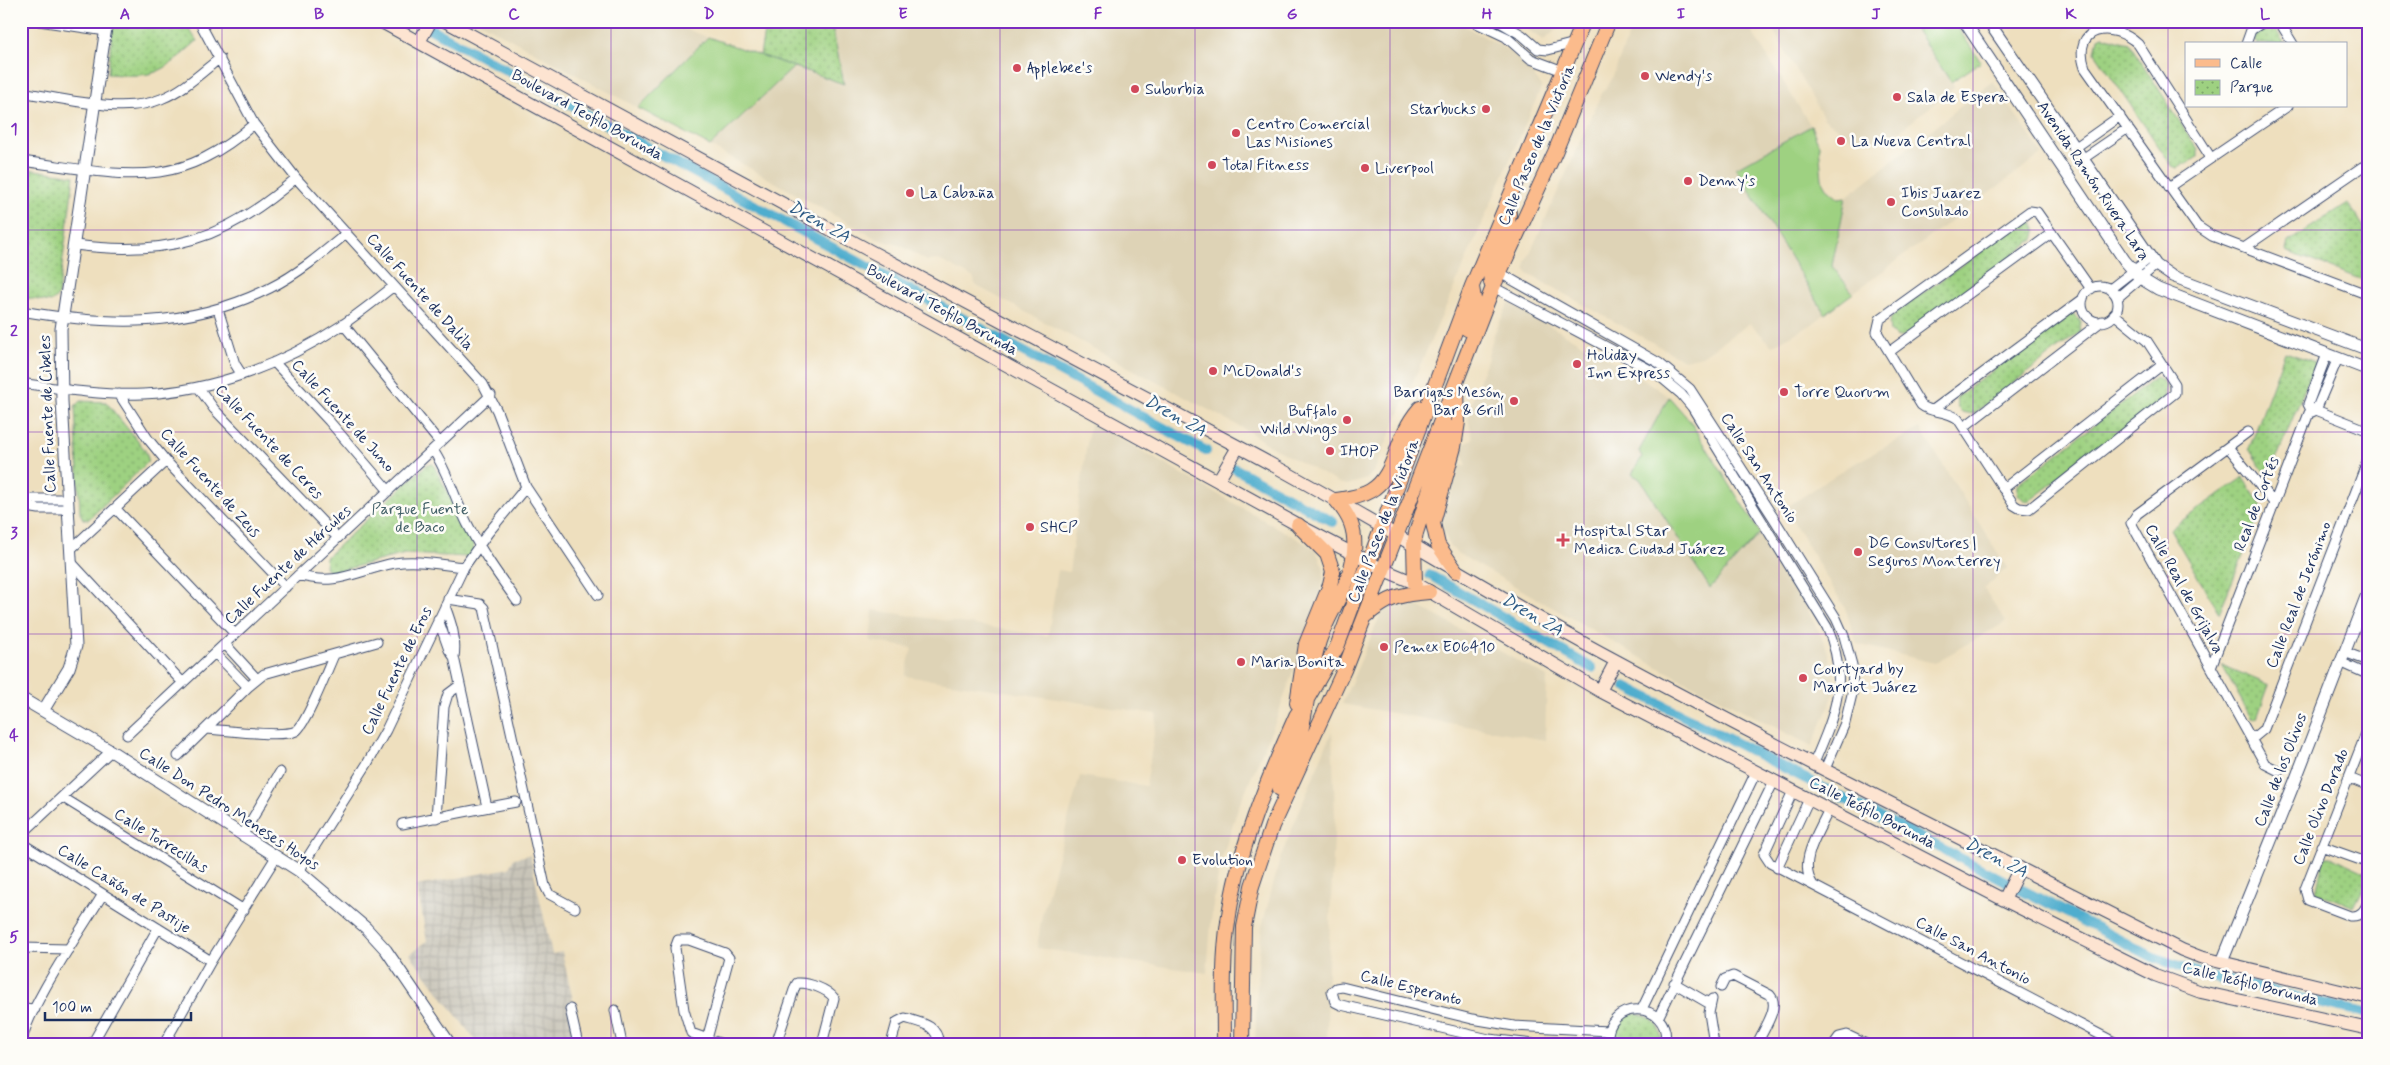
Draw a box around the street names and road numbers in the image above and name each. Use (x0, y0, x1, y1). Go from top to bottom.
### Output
street label: Calle Paseo de la Victoria (1493, 61, 1581, 229)
street label: Boulevard Teofilo Borunda (507, 65, 667, 165)
street label: Avenida Ramón Rivera Lara (2032, 97, 2154, 265)
street label: Calle Fuente de Dalila (362, 229, 478, 355)
street label: Boulevard Teofilo Borunda (862, 260, 1022, 360)
street label: Calle Fuente de Cibeles (35, 334, 61, 494)
street label: Calle Fuente de Juno (287, 355, 399, 477)
street label: Calle Fuente de Ceres (210, 380, 328, 504)
street label: Calle San Antonio (1715, 409, 1803, 527)
street label: Calle Fuente de Zeus (155, 424, 265, 542)
street label: Calle Paseo de la Victoria (1343, 436, 1425, 606)
street label: Real de Cortés (2229, 454, 2285, 554)
street label: Calle Fuente de Hércules (220, 501, 356, 629)
street label: Calle Real de Jerónimo (2261, 519, 2337, 671)
street label: Calle Real de Grijalva (2140, 520, 2228, 658)
street label: Calle Fuente de Eros (357, 603, 437, 739)
street label: Calle de los Olivos (2250, 710, 2312, 830)
street label: Calle Don Pedro Meneses Hoyos (135, 743, 323, 875)
street label: Calle Olivo Dorado (2288, 745, 2354, 868)
street label: Calle Teófilo Borunda (1805, 772, 1939, 854)
street label: Calle Torrecillas (110, 804, 212, 878)
street label: Calle Cañón de Pastije (53, 839, 195, 939)
street label: Calle San Antonio (1912, 912, 2034, 990)
street label: Calle Teófilo Borunda (2180, 957, 2320, 1011)
street label: Calle Esperanto (1358, 965, 1464, 1011)

